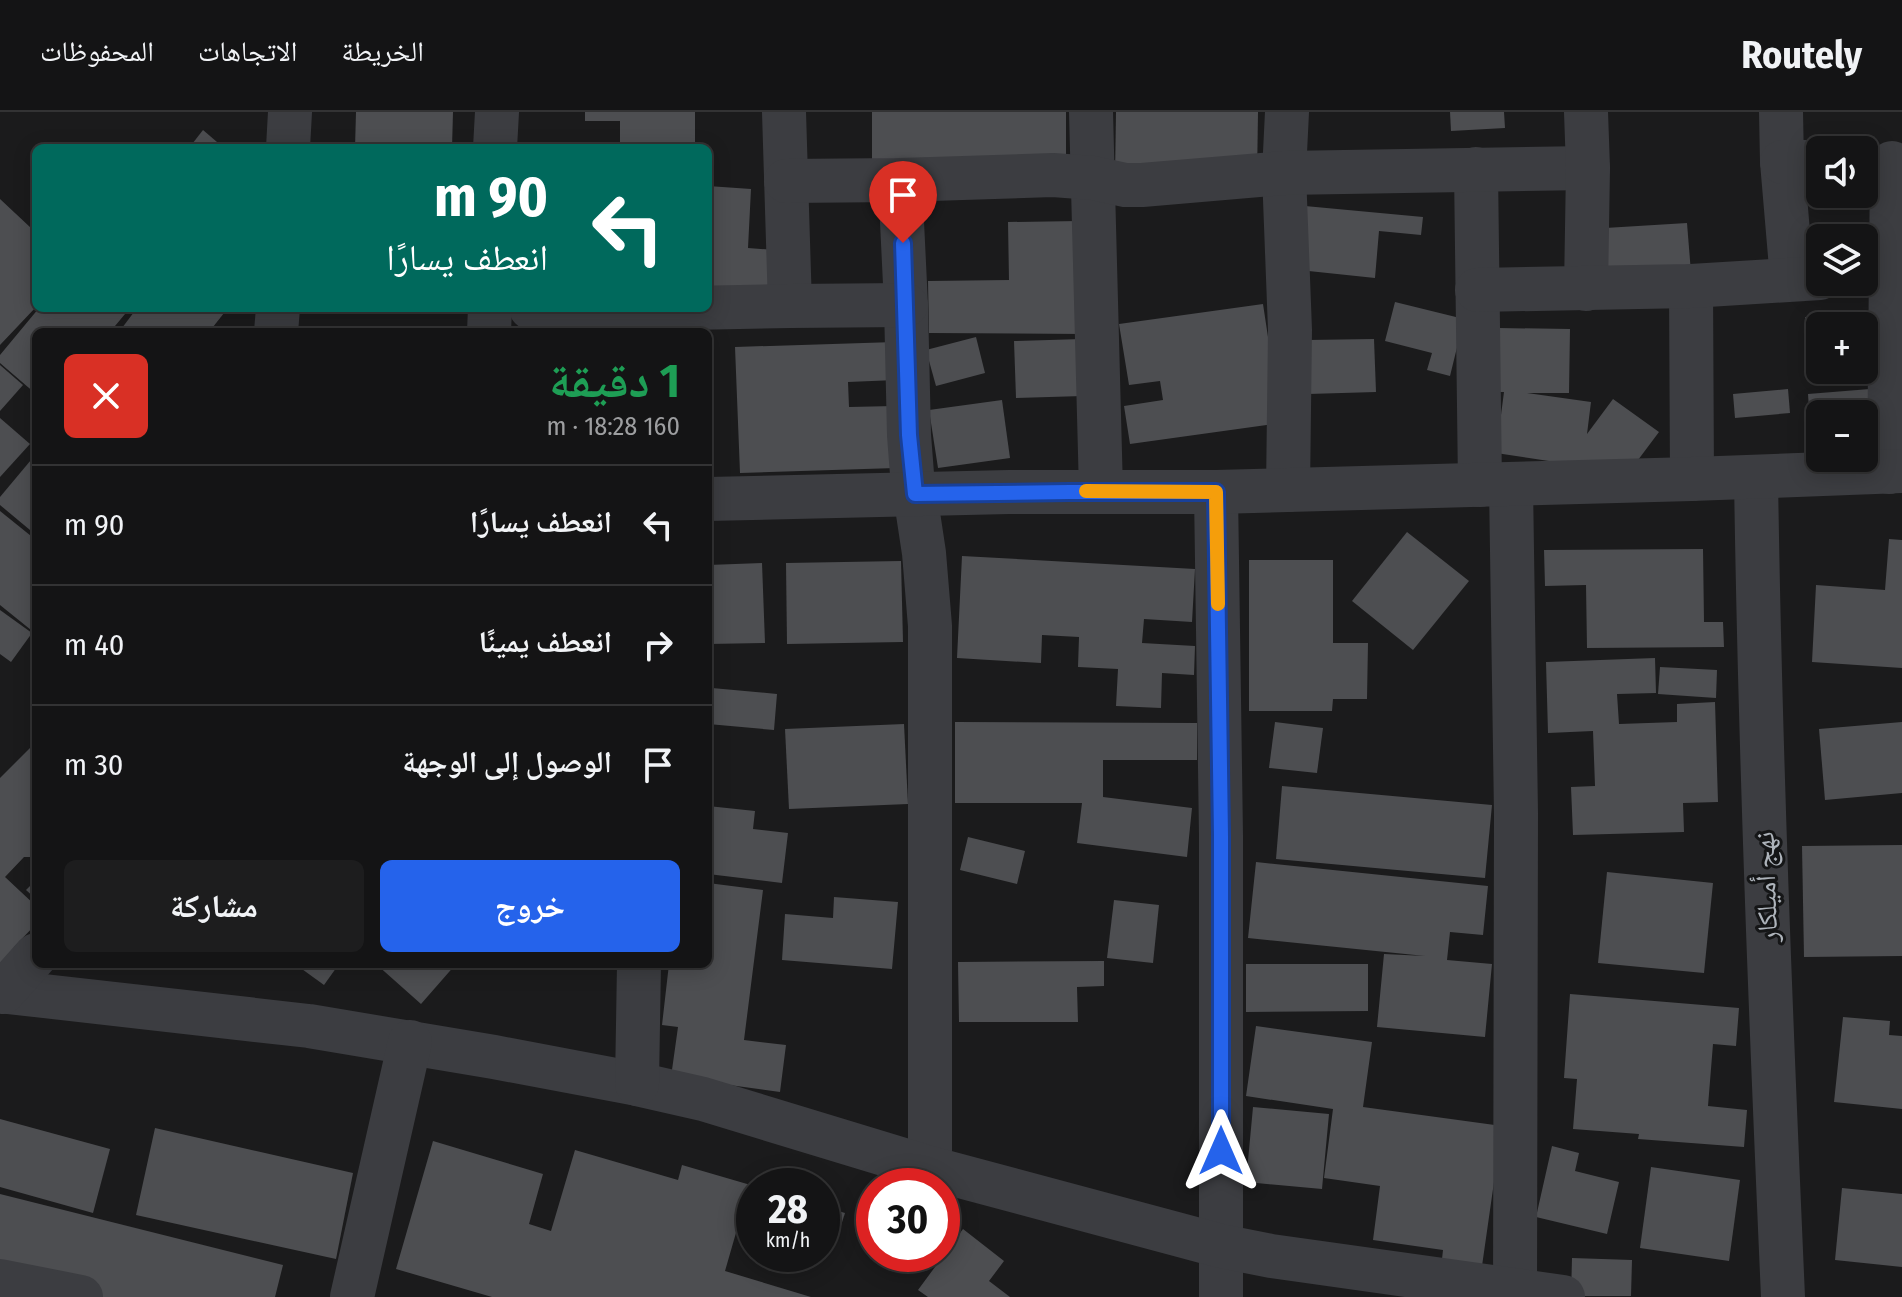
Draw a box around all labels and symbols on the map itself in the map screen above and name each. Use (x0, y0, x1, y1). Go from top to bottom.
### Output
pin (869, 161, 937, 243)
street label: نهج أميلكار (1747, 831, 1785, 944)
position arrow (1179, 1109, 1263, 1193)
speed limit sign: 30 (856, 1168, 960, 1272)

